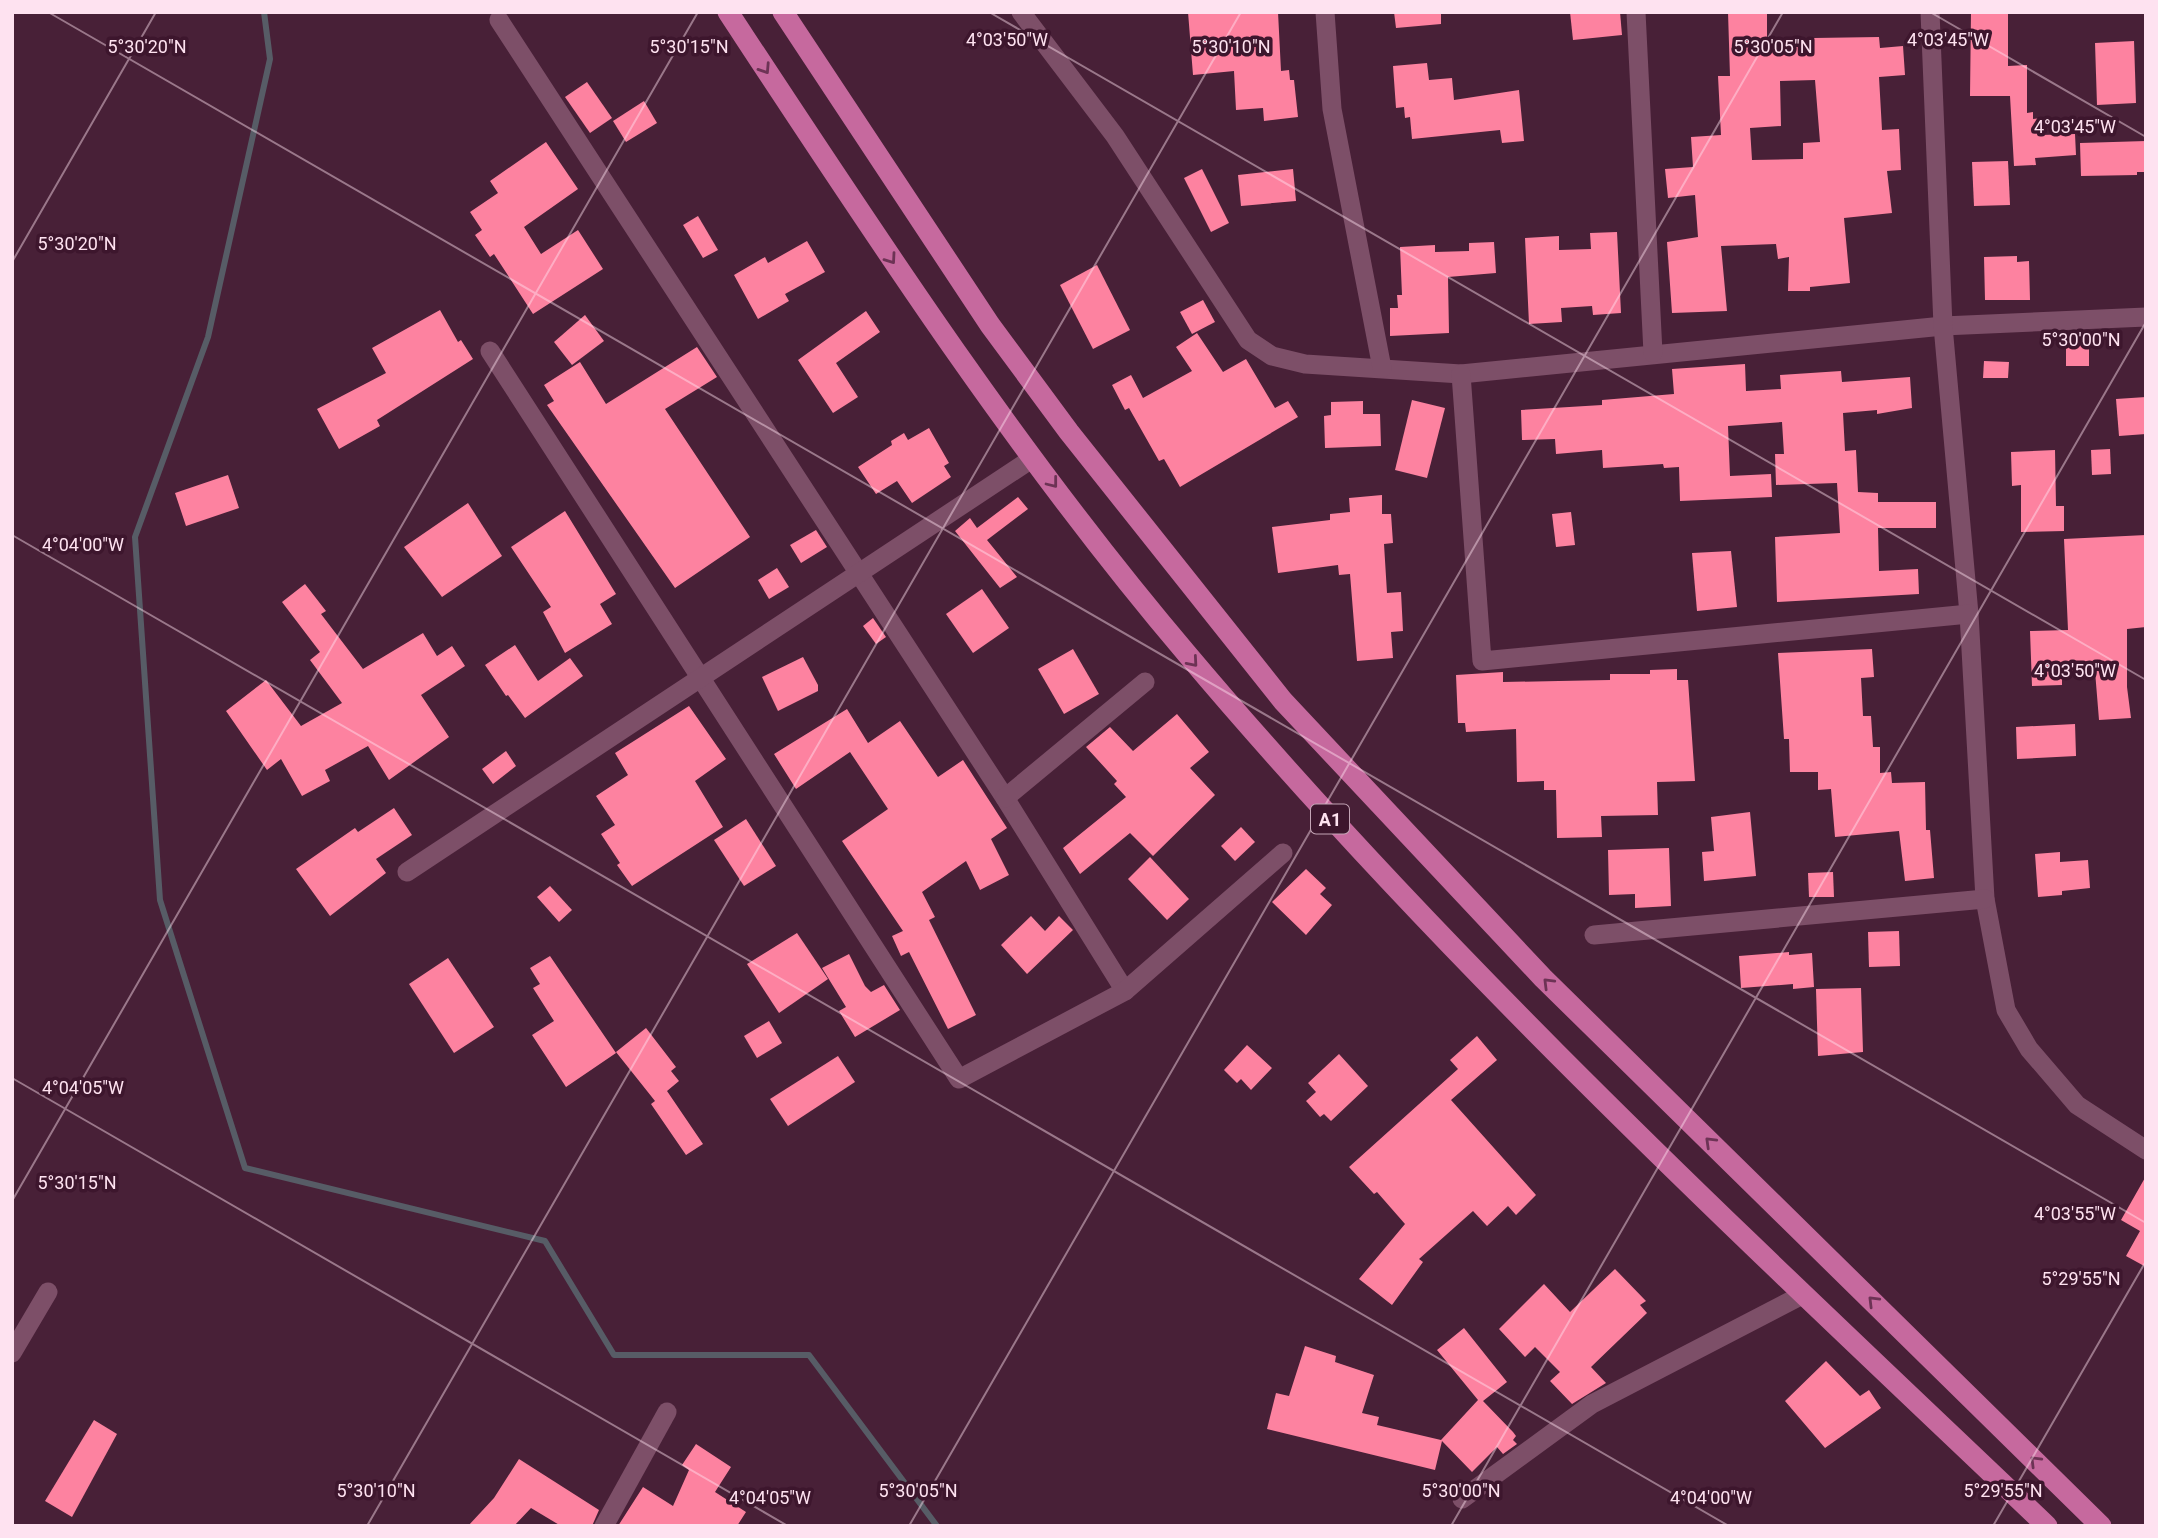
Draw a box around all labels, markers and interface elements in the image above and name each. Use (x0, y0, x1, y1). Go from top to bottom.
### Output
text: 4°03'50"W (966, 29, 1048, 50)
text: 4°03'45"W (1907, 29, 1989, 50)
text: 5°30'20"N (107, 36, 187, 57)
text: 5°30'15"N (649, 36, 729, 57)
text: 5°30'10"N (1191, 36, 1271, 57)
text: 5°30'05"N (1733, 36, 1813, 57)
one-way arrow (757, 61, 769, 74)
text: 4°03'45"W (2034, 116, 2116, 137)
text: 5°30'20"N (37, 233, 117, 254)
one-way arrow (883, 251, 895, 264)
text: 5°30'00"N (2041, 329, 2121, 350)
one-way arrow (1044, 475, 1057, 488)
text: 4°04'00"W (42, 534, 124, 555)
one-way arrow (1185, 654, 1197, 667)
text: 4°03'50"W (2034, 660, 2116, 681)
road number: A1 (1311, 804, 1349, 834)
one-way arrow (1543, 978, 1556, 991)
text: 4°04'05"W (42, 1077, 124, 1098)
one-way arrow (1706, 1138, 1718, 1150)
text: 5°30'15"N (37, 1172, 117, 1193)
text: 4°03'55"W (2034, 1203, 2116, 1224)
text: 5°29'55"N (2041, 1268, 2121, 1289)
one-way arrow (1868, 1297, 1881, 1310)
one-way arrow (2030, 1456, 2043, 1469)
text: 5°30'10"N (336, 1480, 416, 1501)
text: 5°30'05"N (878, 1480, 958, 1501)
text: 5°30'00"N (1421, 1480, 1501, 1501)
text: 5°29'55"N (1963, 1480, 2043, 1501)
text: 4°04'05"W (729, 1487, 811, 1508)
text: 4°04'00"W (1670, 1487, 1752, 1508)

